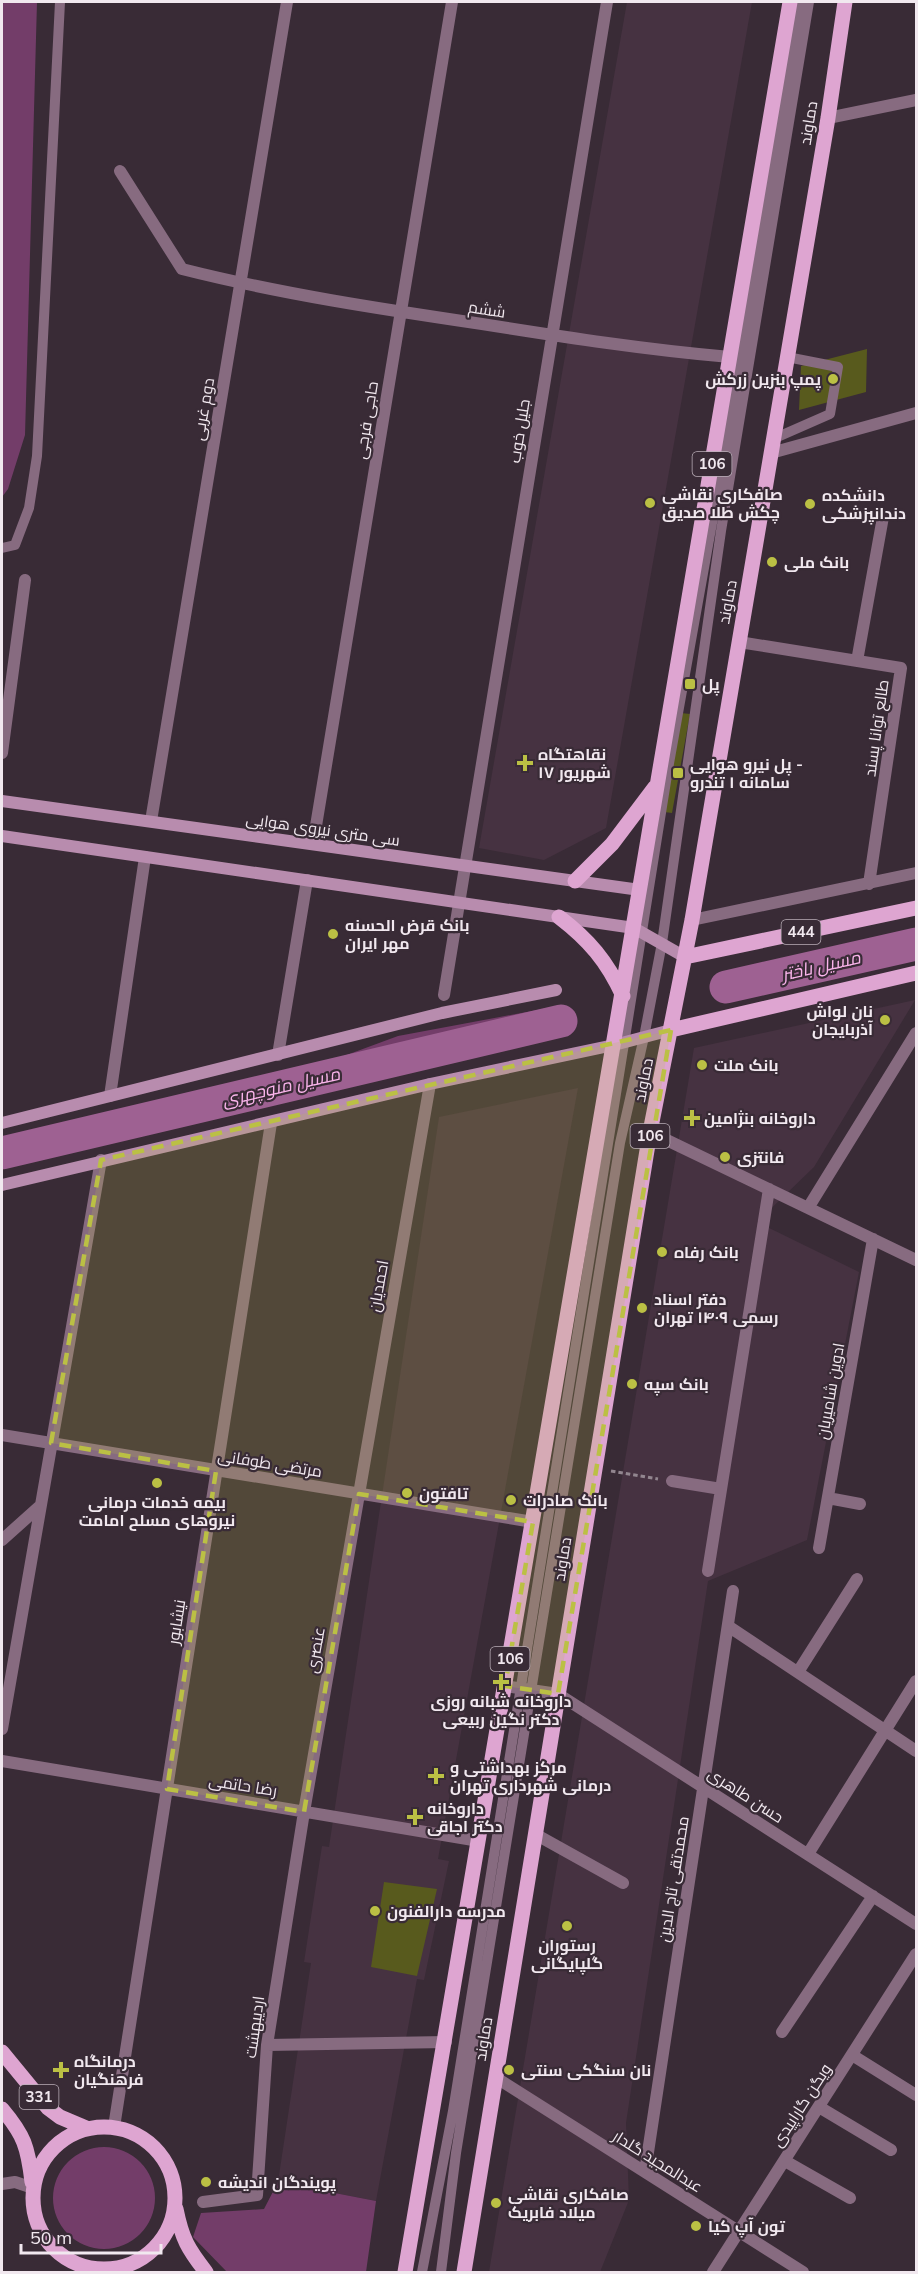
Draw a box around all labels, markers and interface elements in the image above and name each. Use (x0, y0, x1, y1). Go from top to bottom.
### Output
street label: دماوند (795, 100, 821, 146)
street label: ششم (467, 296, 507, 324)
place label: پمپ بنزین زرکش (705, 369, 821, 391)
marker: پمپ بنزین زرکش (826, 372, 840, 386)
street label: دوم غربی (188, 376, 220, 442)
street label: حاجی فرجی (350, 380, 383, 460)
street label: جلیل خوب (504, 398, 535, 465)
road number: 106 (692, 452, 732, 476)
place label: صافکاری نقاشی چکش طلا صدیق (662, 484, 783, 524)
place label: دانشکده دندانپزشکی (822, 485, 906, 525)
marker: صافکاری نقاشی چکش طلا صدیق (643, 496, 657, 510)
marker: دانشکده دندانپزشکی (803, 497, 817, 511)
place label: بانک ملی (784, 552, 849, 572)
marker: بانک ملی (765, 555, 779, 569)
street label: دماوند (713, 578, 741, 626)
place label: پل (702, 674, 720, 696)
marker: پل (683, 677, 697, 691)
street label: طالع توانا پسند (859, 678, 895, 778)
place label: نقاهتگاه ۱۷ شهریور (538, 744, 611, 782)
marker: نقاهتگاه ۱۷ شهریور (516, 754, 534, 772)
place label: پل نیرو هوایی - سامانه ۱ تندرو (690, 754, 803, 792)
marker: پل نیرو هوایی - سامانه ۱ تندرو (671, 766, 685, 780)
street label: سی متری نیروی هوایی (244, 808, 401, 851)
place label: بانک قرض الحسنه مهر ایران (345, 915, 469, 953)
road number: 444 (782, 920, 820, 944)
marker: بانک قرض الحسنه مهر ایران (326, 927, 340, 941)
water label: مسیل باختر (777, 945, 863, 986)
place label: نان لواش آذربایجان (807, 1001, 873, 1039)
marker: نان لواش آذربایجان (878, 1013, 892, 1027)
place label: بانک ملت (714, 1055, 779, 1075)
street label: دماوند (629, 1056, 657, 1104)
marker: بانک ملت (695, 1058, 709, 1072)
water label: مسیل منوچهری (220, 1062, 343, 1112)
place label: داروخانه بنژامین (704, 1108, 816, 1128)
marker: داروخانه بنژامین (685, 1111, 699, 1125)
road number: 106 (630, 1124, 670, 1148)
place label: فانتزی (737, 1147, 784, 1167)
marker: فانتزی (718, 1150, 732, 1164)
place label: بانک رفاه (674, 1242, 739, 1262)
marker: بانک رفاه (655, 1245, 669, 1259)
street label: احمدیان (364, 1259, 393, 1314)
place label: دفتر اسناد رسمی ۱۴۰۹ تهران (654, 1289, 779, 1327)
marker: دفتر اسناد رسمی ۱۴۰۹ تهران (635, 1301, 649, 1315)
street label: ادوین شامیریان (812, 1341, 849, 1441)
place label: بانک سپه (644, 1374, 709, 1396)
marker: بانک سپه (625, 1377, 639, 1391)
street label: مرتضی طوفانی (216, 1445, 324, 1482)
marker: بیمه خدمات درمانی نیروهای مسلح امامت (150, 1476, 164, 1490)
place label: تافتون (419, 1483, 469, 1503)
marker: تافتون (400, 1486, 414, 1500)
place label: بانک صادرات (523, 1490, 608, 1510)
place label: بیمه خدمات درمانی نیروهای مسلح امامت (79, 1492, 235, 1531)
marker: بانک صادرات (504, 1493, 518, 1507)
street label: دماوند (549, 1536, 575, 1582)
street label: نیشابور (162, 1598, 189, 1647)
street label: عنصری (301, 1625, 330, 1675)
road number: 106 (490, 1647, 530, 1671)
marker: داروخانه شبانه روزی دکتر نگین ربیعی (494, 1675, 508, 1689)
place label: داروخانه شبانه روزی دکتر نگین ربیعی (431, 1691, 572, 1729)
place label: مرکز بهداشتی و درمانی شهرداری تهران (450, 1757, 611, 1795)
street label: حسن طاهری (704, 1763, 788, 1828)
marker: مرکز بهداشتی و درمانی شهرداری تهران (427, 1767, 445, 1785)
street label: رضا حاتمی (207, 1770, 279, 1801)
place label: داروخانه دکتر اجاقی (427, 1798, 503, 1836)
marker: داروخانه دکتر اجاقی (408, 1810, 422, 1824)
street label: محمدتقی تاج الدین (653, 1815, 695, 1944)
place label: مدرسه دارالفنون (387, 1901, 506, 1921)
marker: مدرسه دارالفنون (368, 1904, 382, 1918)
marker: رستوران گلپایگانی (560, 1919, 574, 1933)
place label: رستوران گلپایگانی (531, 1935, 603, 1975)
street label: اردیبهشت (240, 1995, 269, 2060)
street label: دماوند (470, 2016, 496, 2062)
place label: درمانگاه فرهنگیان (74, 2051, 144, 2089)
street label: ویگن گاراپیدی (767, 2059, 837, 2152)
place label: نان سنگکی سنتی (521, 2060, 651, 2080)
marker: درمانگاه فرهنگیان (52, 2061, 70, 2079)
marker: نان سنگکی سنتی (502, 2063, 516, 2077)
road number: 331 (20, 2085, 58, 2109)
street label: عبدالمجید گلدار (609, 2125, 707, 2197)
place label: پویندگان اندیشه (218, 2172, 336, 2194)
marker: پویندگان اندیشه (199, 2175, 213, 2189)
place label: صافکاری نقاشی میلاد فابریک (508, 2184, 629, 2222)
marker: صافکاری نقاشی میلاد فابریک (489, 2196, 503, 2210)
place label: تون آپ کیا (708, 2216, 786, 2238)
scale bar (21, 2217, 160, 2255)
marker: تون آپ کیا (689, 2219, 703, 2233)
text: 50 m (30, 2226, 72, 2249)

